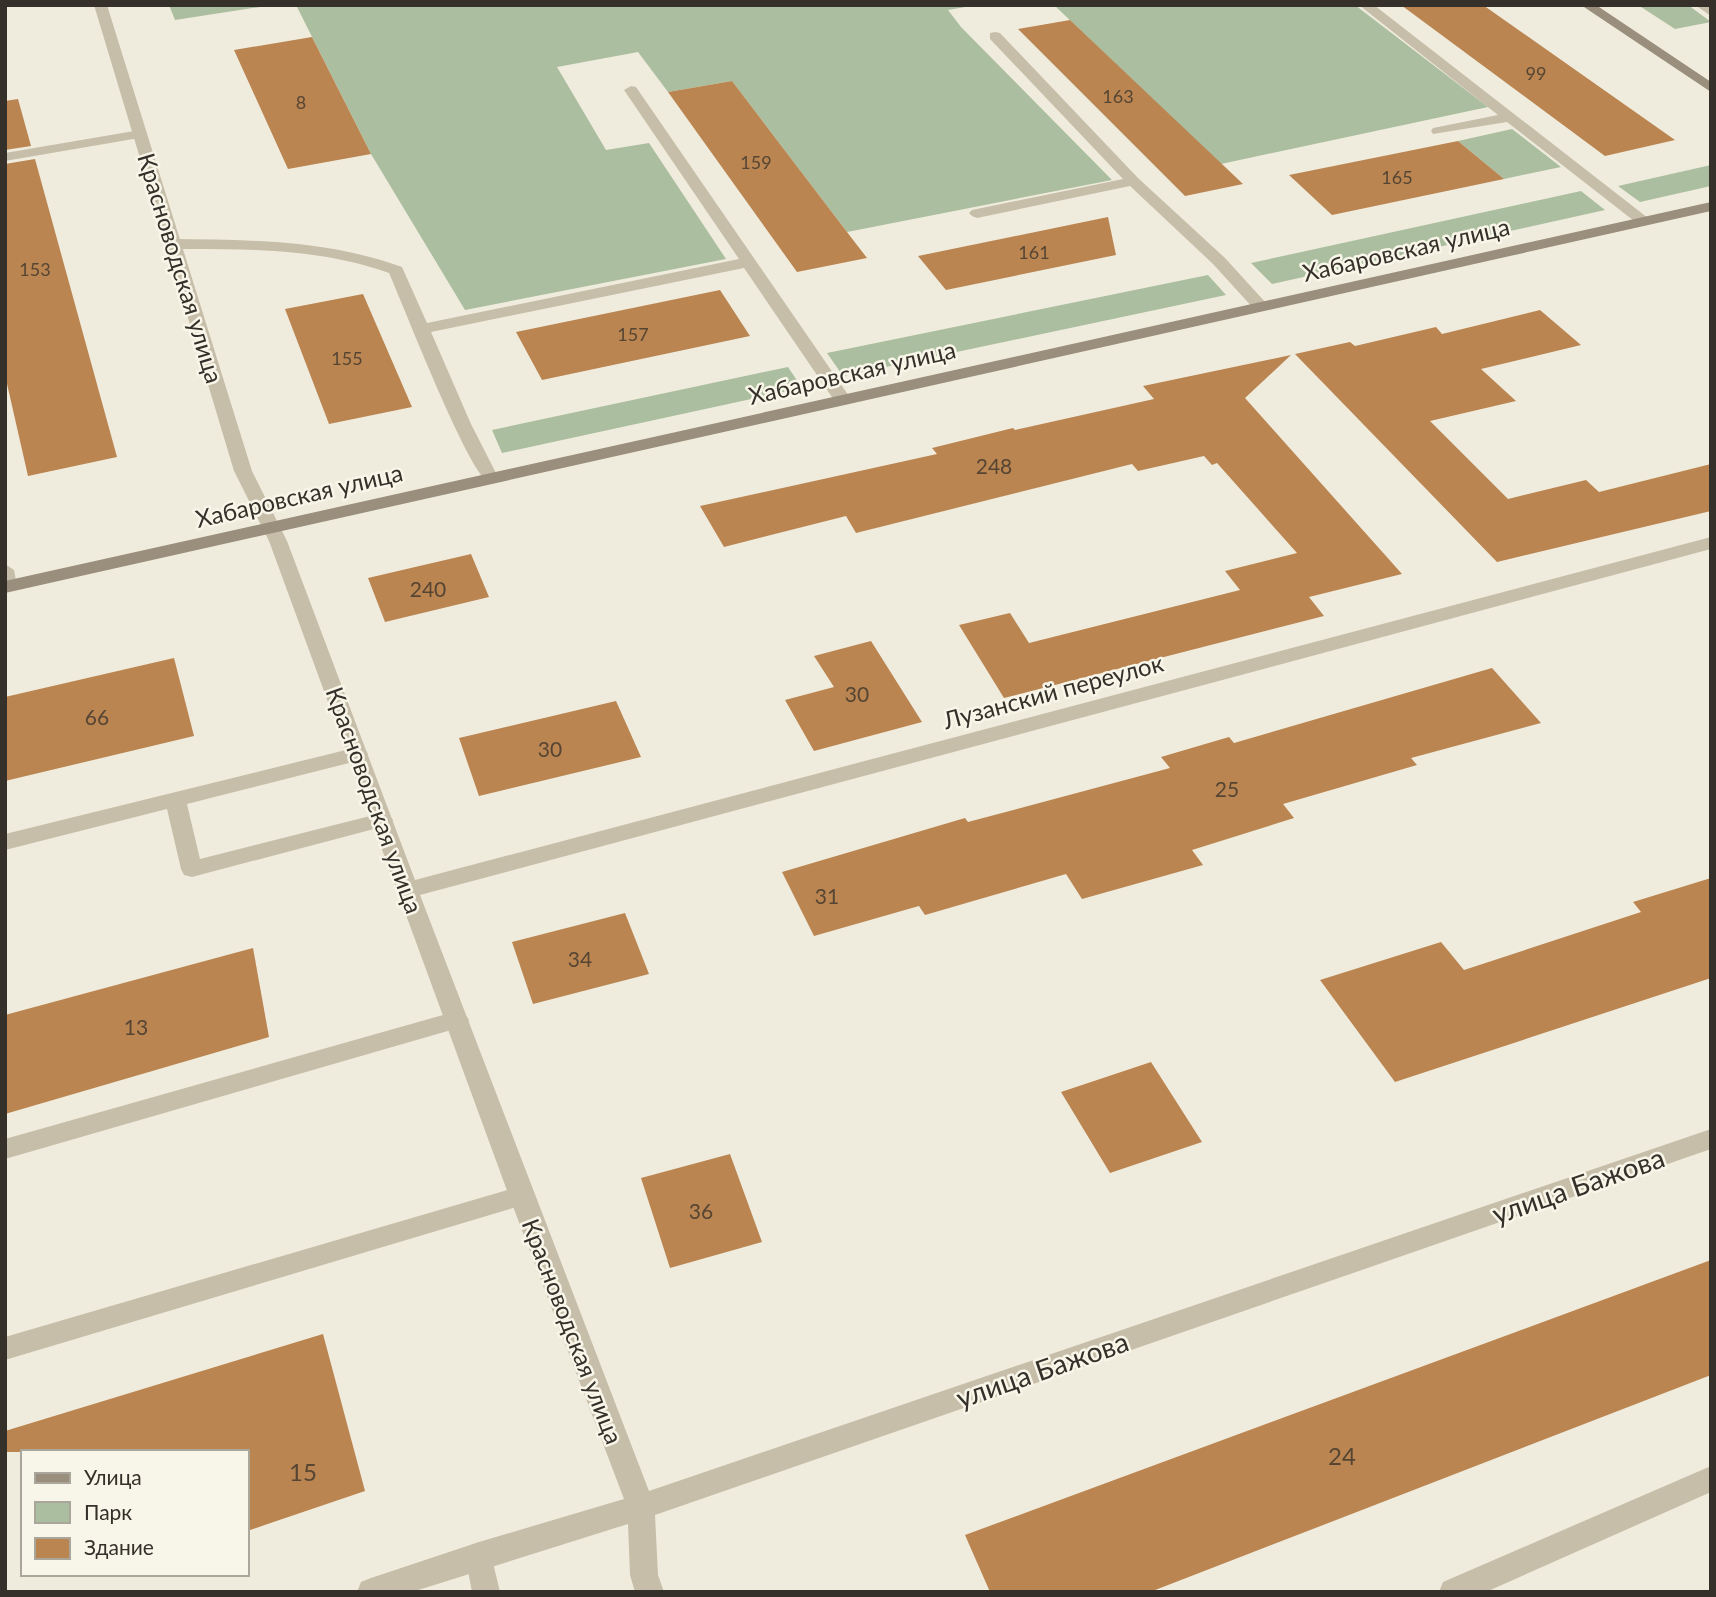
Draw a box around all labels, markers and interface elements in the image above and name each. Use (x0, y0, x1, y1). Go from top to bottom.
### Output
house number: 99 (1526, 62, 1546, 84)
house number: 163 (1102, 85, 1134, 107)
house number: 8 (296, 91, 306, 113)
street label: Красноводская улица (132, 150, 230, 386)
house number: 159 (740, 151, 772, 173)
house number: 165 (1381, 166, 1413, 188)
street label: Хабаровская улица (1300, 211, 1512, 287)
house number: 161 (1018, 241, 1050, 263)
house number: 153 (19, 258, 51, 280)
house number: 157 (617, 323, 649, 345)
street label: Хабаровская улица (746, 334, 958, 410)
house number: 155 (331, 347, 363, 369)
house number: 248 (976, 453, 1012, 478)
street label: Хабаровская улица (193, 457, 405, 533)
house number: 240 (410, 576, 446, 601)
street label: Лузанский переулок (939, 648, 1167, 735)
house number: 30 (845, 681, 869, 706)
street label: Красноводская улица (321, 683, 429, 917)
house number: 66 (85, 704, 109, 729)
house number: 30 (538, 736, 562, 761)
house number: 25 (1215, 776, 1239, 801)
house number: 31 (815, 883, 839, 908)
house number: 34 (568, 946, 592, 971)
house number: 13 (124, 1014, 148, 1039)
street label: улица Бажова (1487, 1140, 1669, 1230)
house number: 36 (689, 1198, 713, 1223)
street label: Красноводская улица (517, 1214, 629, 1448)
street label: улица Бажова (951, 1324, 1133, 1414)
house number: 24 (1328, 1441, 1356, 1470)
legend (21, 1450, 248, 1576)
house number: 15 (289, 1457, 317, 1486)
text: Улица (84, 1464, 142, 1489)
text: Парк (84, 1499, 132, 1524)
text: Здание (84, 1534, 154, 1559)

